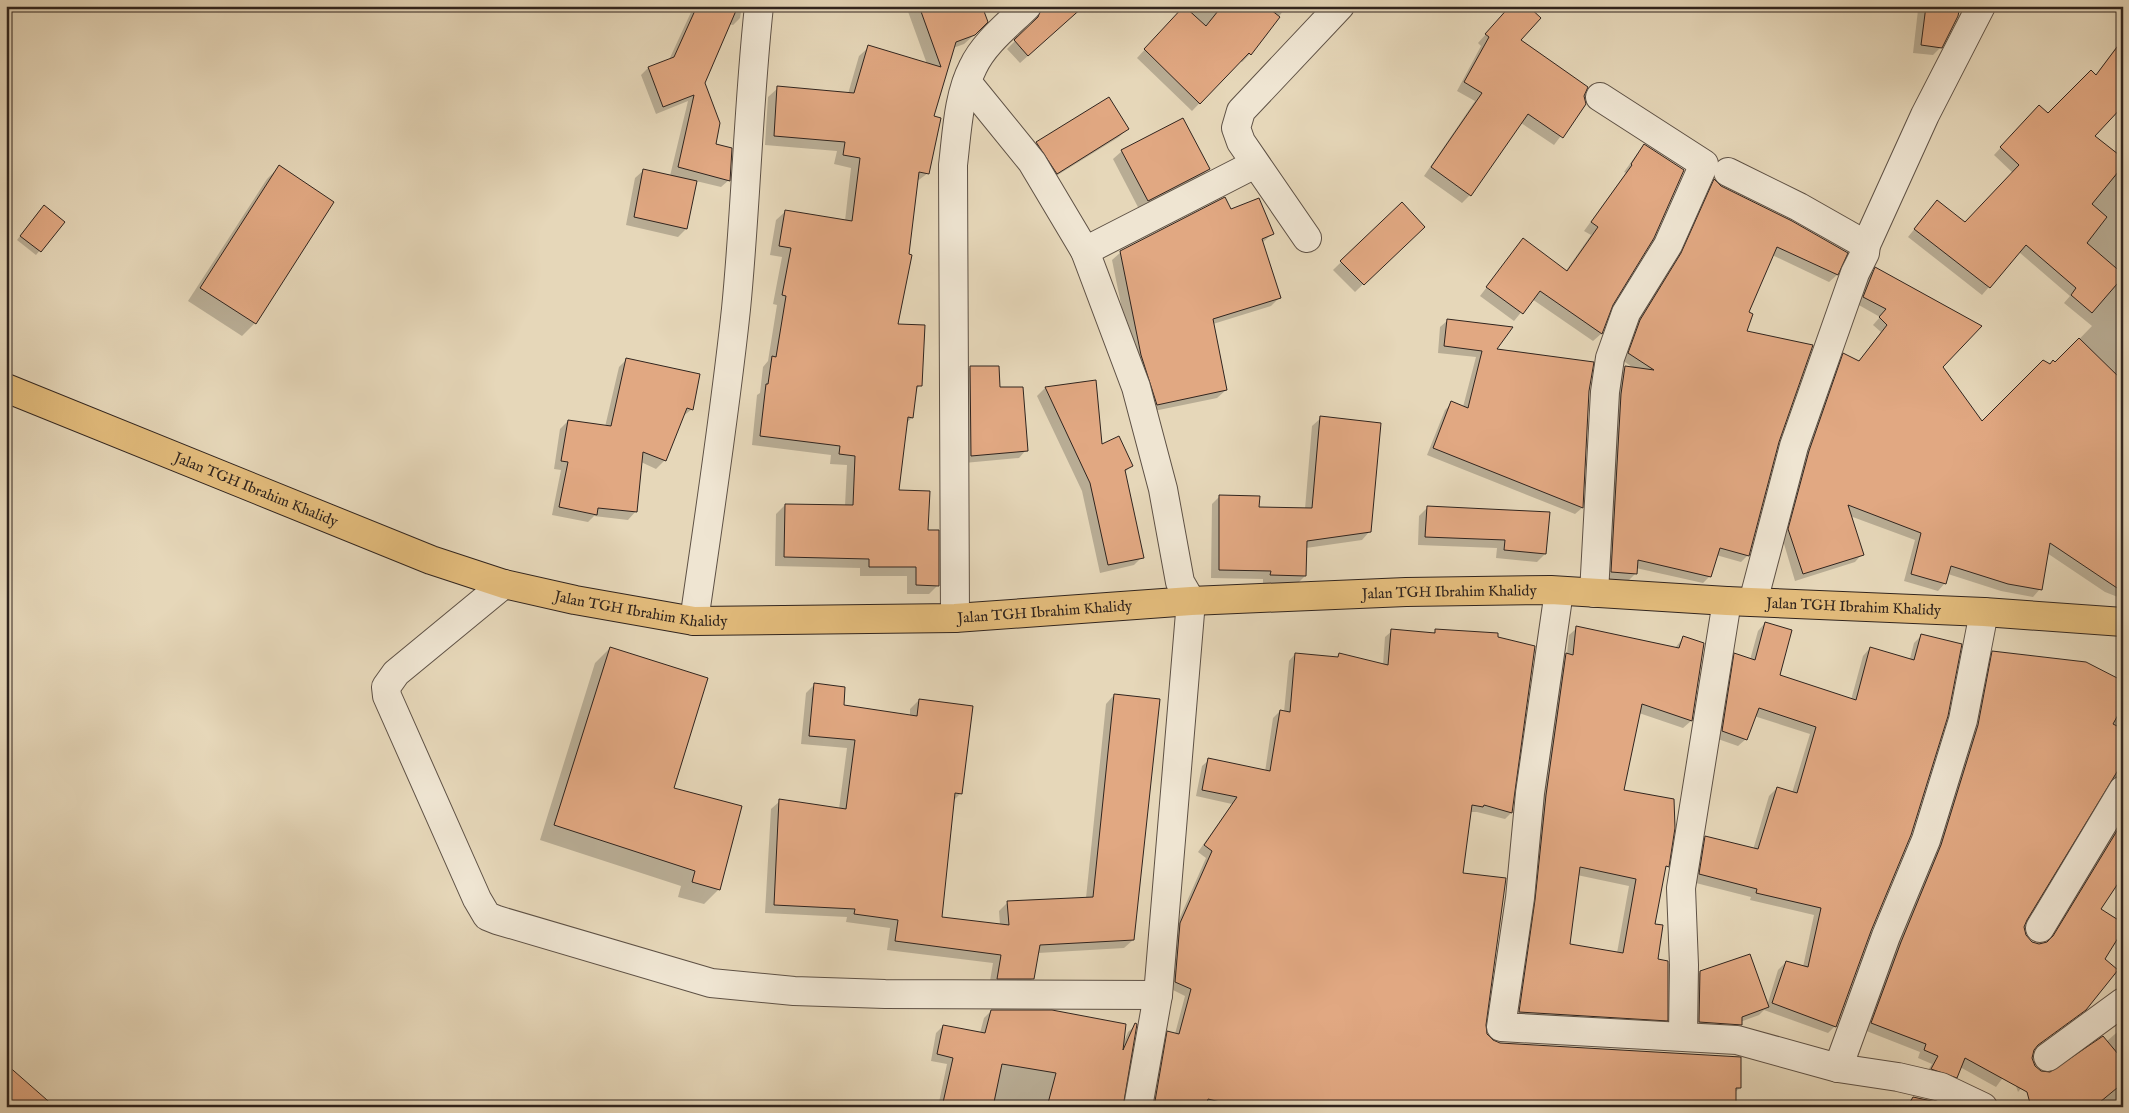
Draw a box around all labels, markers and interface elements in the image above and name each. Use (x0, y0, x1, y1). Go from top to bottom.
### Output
street label: Jalan TGH Ibrahim Khalidy (170, 447, 341, 532)
street label: Jalan TGH Ibrahim Khalidy (1359, 581, 1537, 604)
street label: Jalan TGH Ibrahim Khalidy (551, 586, 728, 631)
street label: Jalan TGH Ibrahim Khalidy (1764, 594, 1942, 620)
street label: Jalan TGH Ibrahim Khalidy (955, 596, 1133, 628)

